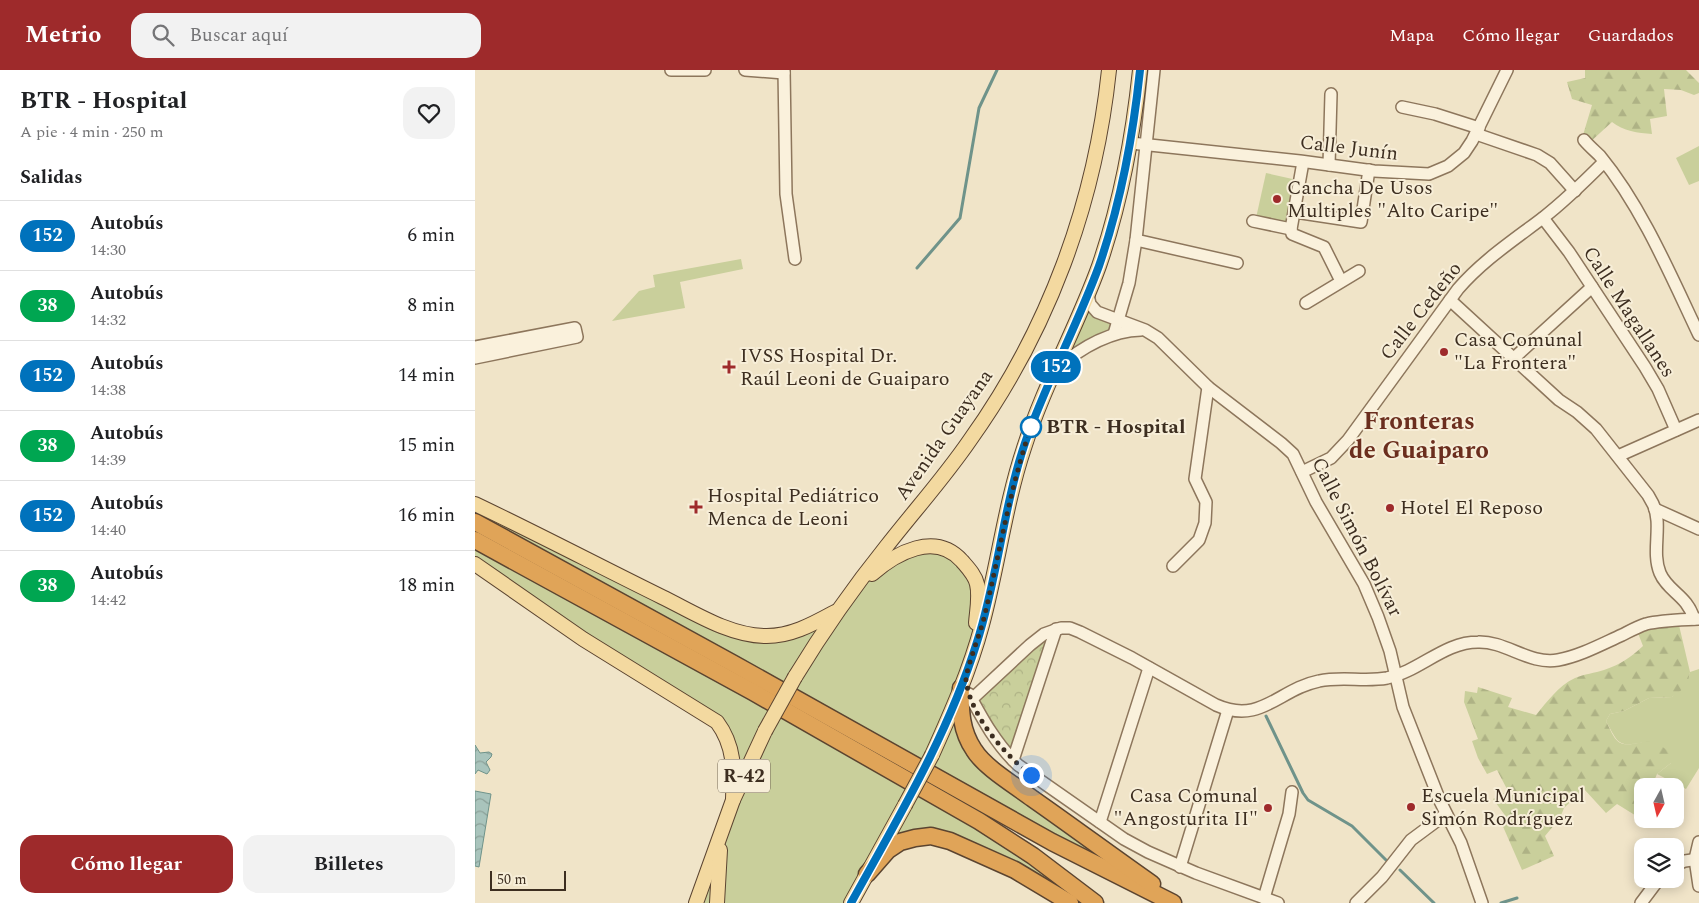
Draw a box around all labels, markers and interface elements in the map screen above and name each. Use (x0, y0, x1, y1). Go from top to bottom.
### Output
search box (131, 13, 481, 58)
text: Metrio (25, 17, 101, 53)
icon: search (149, 21, 177, 49)
text: Buscar aquí (189, 21, 288, 50)
text: Mapa (1389, 22, 1434, 49)
text: Cómo llegar (1462, 22, 1560, 49)
text: Guardados (1588, 22, 1674, 49)
text: BTR - Hospital (20, 83, 187, 119)
button: heart (403, 87, 455, 139)
text: A pie · 4 min · 250 m (20, 120, 164, 144)
street label: Calle Junín (1298, 127, 1400, 169)
text: Salidas (20, 163, 82, 192)
place label: Cancha De Usos Multiples "Alto Caripe" (1287, 173, 1498, 226)
marker: Cancha De Usos Multiples "Alto Caripe" (1271, 193, 1283, 205)
text: Autobús (90, 209, 164, 238)
text: 6 min (407, 221, 455, 250)
text: 152 (32, 222, 63, 249)
text: 14:30 (90, 238, 126, 262)
street label: Calle Magallanes (1575, 240, 1683, 384)
street label: Calle Cedeño (1373, 255, 1469, 367)
text: Autobús (90, 279, 164, 308)
text: 8 min (407, 291, 455, 320)
text: 38 (37, 292, 58, 319)
text: 14:32 (90, 308, 126, 332)
place label: Casa Comunal "La Frontera" (1454, 325, 1583, 378)
place label: IVSS Hospital Dr. Raúl Leoni de Guaiparo (740, 341, 950, 394)
marker: Casa Comunal "La Frontera" (1438, 346, 1450, 358)
text: Autobús (90, 349, 164, 378)
line badge: 152 (1027, 351, 1085, 383)
text: 152 (1041, 353, 1071, 380)
marker: IVSS Hospital Dr. Raúl Leoni de Guaiparo (722, 360, 736, 374)
text: 14 min (398, 361, 455, 390)
text: 152 (32, 362, 63, 389)
street label: Avenida Guayana (887, 363, 1001, 507)
text: 14:38 (90, 378, 126, 402)
district label: Fronteras de Guaiparo (1349, 403, 1489, 470)
place label: BTR - Hospital (1046, 412, 1185, 442)
marker: BTR - Hospital (1020, 416, 1042, 438)
text: Autobús (90, 419, 164, 448)
text: 15 min (398, 431, 455, 460)
text: 38 (37, 432, 58, 459)
text: 14:39 (90, 448, 126, 472)
street label: Calle Simón Bolívar (1304, 452, 1410, 622)
place label: Hospital Pediátrico Menca de Leoni (707, 481, 879, 534)
text: Autobús (90, 489, 164, 518)
place label: Hotel El Reposo (1400, 493, 1543, 523)
marker: Hospital Pediátrico Menca de Leoni (689, 500, 703, 514)
text: 16 min (398, 501, 455, 530)
text: 152 (32, 502, 63, 529)
marker: Hotel El Reposo (1384, 502, 1396, 514)
text: 14:40 (90, 518, 126, 542)
text: Autobús (90, 559, 164, 588)
text: 18 min (398, 571, 455, 600)
text: 38 (37, 572, 58, 599)
text: 14:42 (90, 588, 126, 612)
road number: R-42 (718, 759, 770, 792)
your location (1019, 763, 1044, 788)
north arrow (1634, 778, 1684, 828)
map controls (1634, 778, 1684, 888)
place label: Casa Comunal "Angosturita II" (1114, 781, 1258, 834)
place label: Escuela Municipal Simón Rodríguez (1421, 781, 1585, 834)
marker: Escuela Municipal Simón Rodríguez (1405, 801, 1417, 813)
marker: Casa Comunal "Angosturita II" (1262, 802, 1274, 814)
button: Cómo llegar (20, 835, 233, 893)
button: Billetes (243, 835, 455, 893)
button: layers (1634, 838, 1684, 888)
scale bar (490, 868, 566, 891)
text: 50 m (497, 869, 527, 890)

